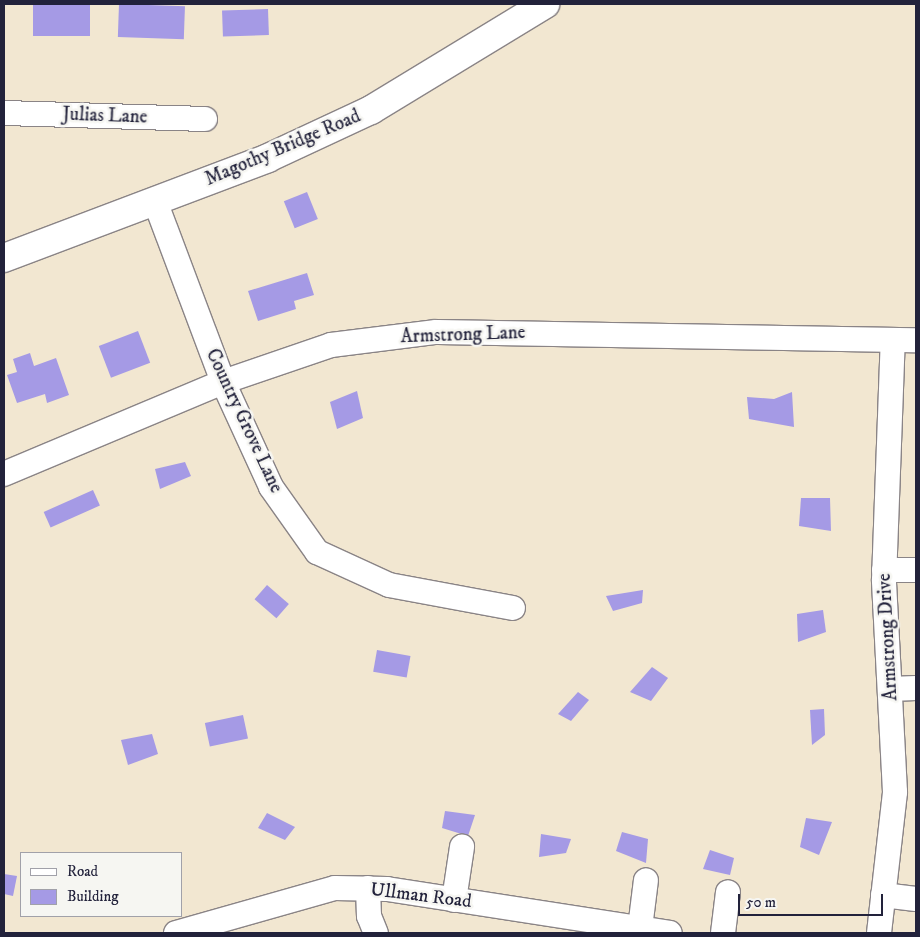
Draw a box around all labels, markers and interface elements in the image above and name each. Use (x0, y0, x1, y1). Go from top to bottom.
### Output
street label: Julias Lane (62, 103, 148, 129)
street label: Magothy Bridge Road (202, 105, 364, 191)
street label: Armstrong Lane (400, 321, 526, 349)
street label: Country Grove Lane (201, 345, 287, 497)
street label: Armstrong Drive (873, 573, 903, 701)
legend (20, 852, 182, 917)
text: Road (67, 862, 98, 881)
street label: Ullman Road (369, 878, 473, 914)
scale bar (740, 884, 885, 916)
text: Building (67, 887, 119, 906)
text: 50 m (746, 893, 776, 912)

